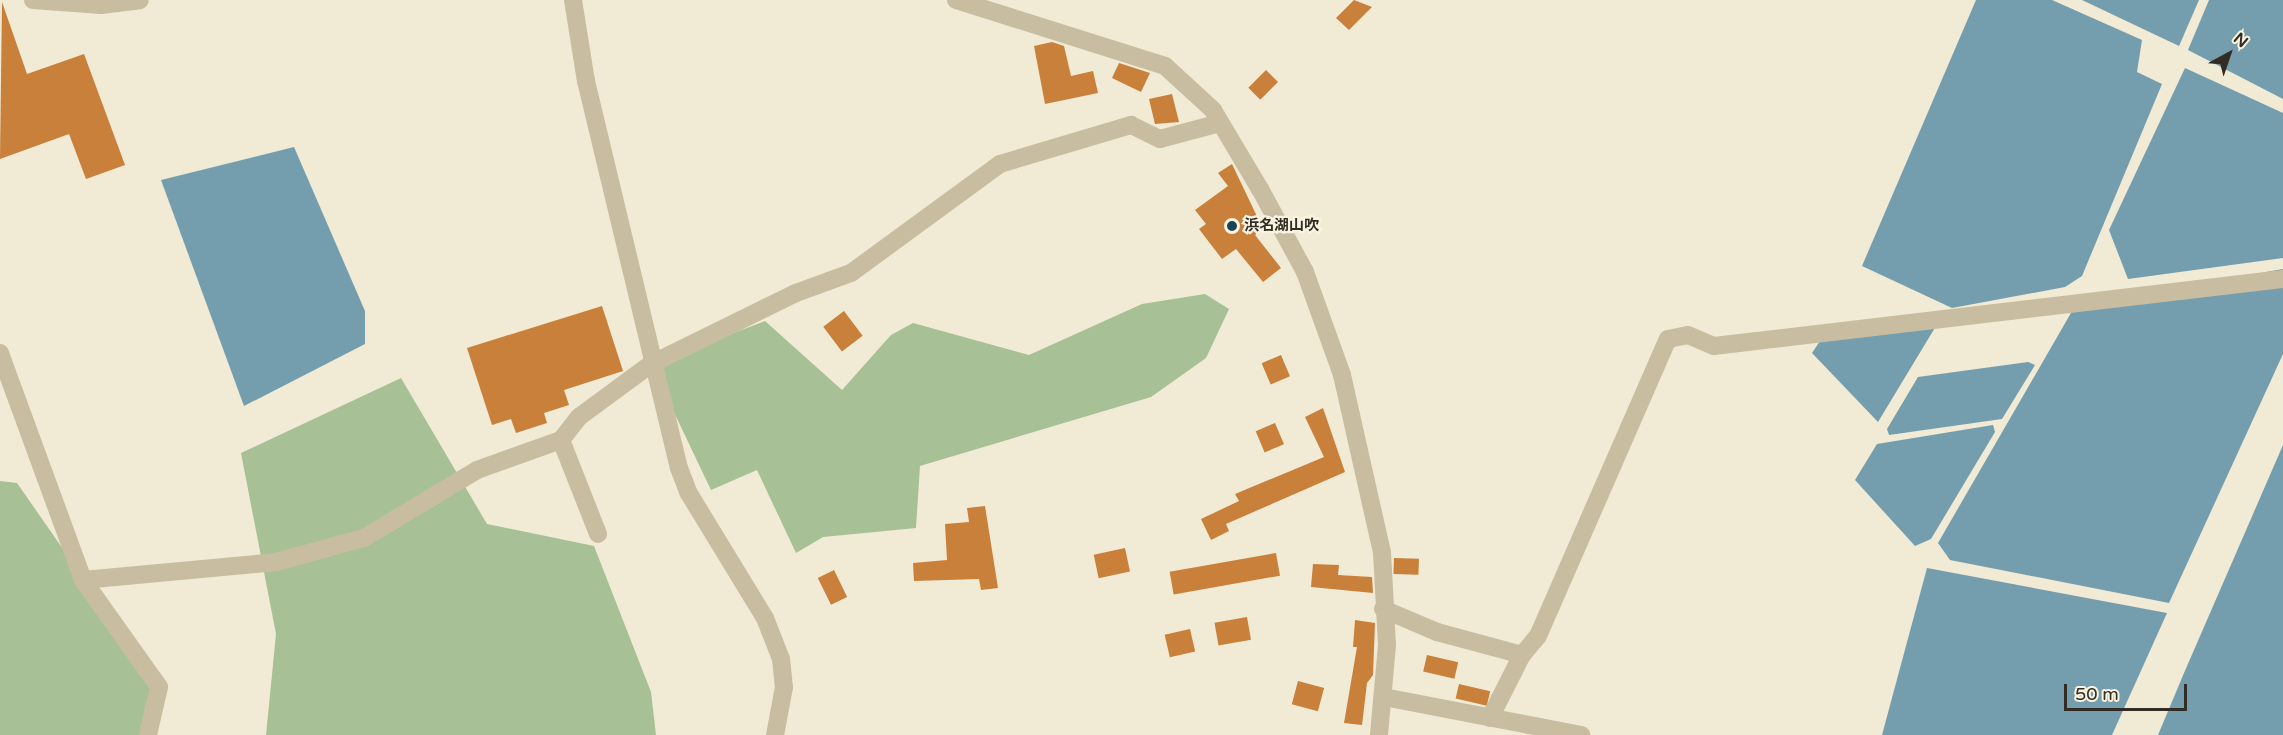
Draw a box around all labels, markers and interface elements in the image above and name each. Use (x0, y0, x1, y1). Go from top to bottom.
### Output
north arrow (2199, 24, 2259, 84)
text: N (2229, 28, 2252, 52)
place label: 浜名湖山吹 (1244, 217, 1319, 235)
marker: 浜名湖山吹 (1225, 219, 1239, 233)
scale bar (2067, 672, 2190, 710)
text: 50 m (2075, 683, 2119, 705)

